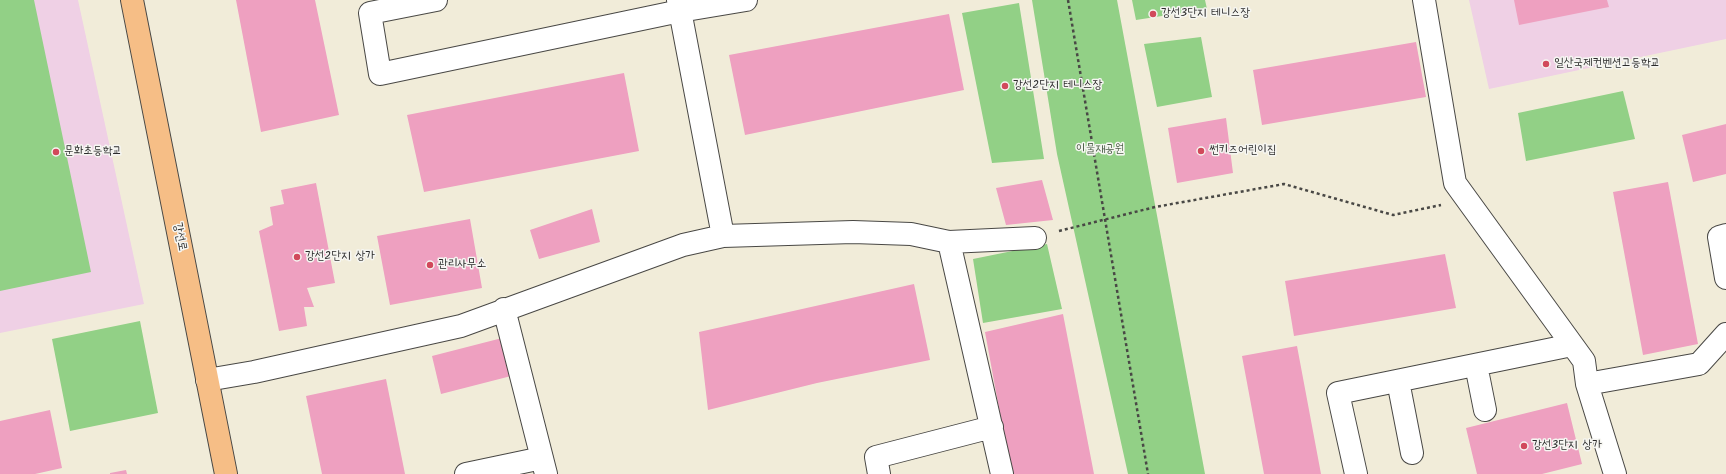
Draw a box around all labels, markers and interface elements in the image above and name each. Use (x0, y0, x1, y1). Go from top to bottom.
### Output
place label: 강선3단지 테니스장 (1161, 7, 1250, 21)
marker: 강선3단지 테니스장 (1148, 9, 1158, 19)
place label: 일산국제컨벤션고등학교 (1554, 57, 1660, 71)
marker: 일산국제컨벤션고등학교 (1541, 59, 1551, 69)
place label: 강선2단지 테니스장 (1013, 79, 1102, 93)
marker: 강선2단지 테니스장 (1000, 81, 1010, 91)
park label: 이물재공원 (1076, 143, 1124, 157)
place label: 썬키즈어린이집 (1209, 144, 1277, 158)
place label: 문화초등학교 (64, 145, 122, 159)
marker: 썬키즈어린이집 (1196, 146, 1206, 156)
marker: 문화초등학교 (51, 147, 61, 157)
street label: 강선로 (169, 221, 189, 253)
place label: 강선2단지 상가 (305, 250, 375, 264)
marker: 강선2단지 상가 (292, 252, 302, 262)
place label: 관리사무소 (438, 258, 486, 272)
marker: 관리사무소 (425, 260, 435, 270)
place label: 강선3단지 상가 (1532, 439, 1602, 453)
marker: 강선3단지 상가 (1519, 441, 1529, 451)

